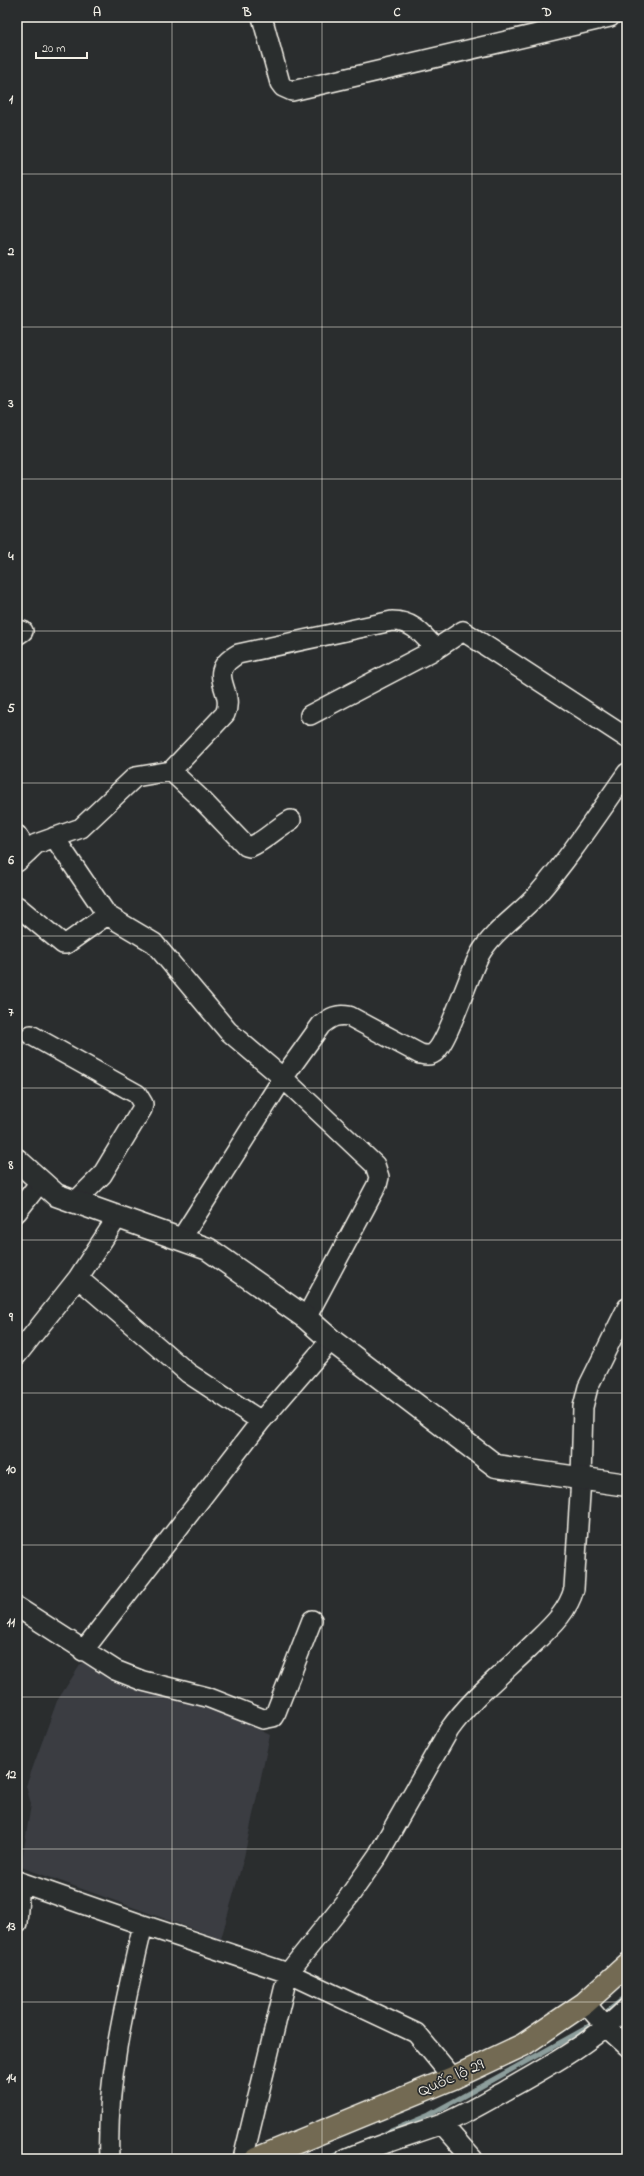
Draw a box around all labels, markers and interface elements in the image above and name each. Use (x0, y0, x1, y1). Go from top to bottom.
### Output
text: A (93, 3, 101, 22)
text: B (242, 3, 252, 22)
text: C (393, 3, 401, 22)
text: D (541, 3, 552, 22)
scale bar (36, 34, 87, 60)
text: 20 m (42, 40, 65, 58)
text: 1 (9, 90, 14, 109)
text: 2 (7, 242, 15, 261)
text: 3 (7, 394, 14, 413)
text: 4 (7, 547, 14, 566)
text: 5 (7, 699, 15, 718)
text: 6 (7, 851, 14, 870)
text: 7 (8, 1003, 14, 1022)
text: 8 (8, 1156, 14, 1175)
text: 9 (8, 1308, 14, 1327)
text: 10 (6, 1460, 16, 1479)
text: 11 (7, 1613, 16, 1632)
text: 12 (6, 1765, 17, 1784)
text: 13 (6, 1917, 16, 1936)
street label: Quốc lộ 29 (414, 2052, 488, 2104)
text: 14 (6, 2069, 16, 2088)

